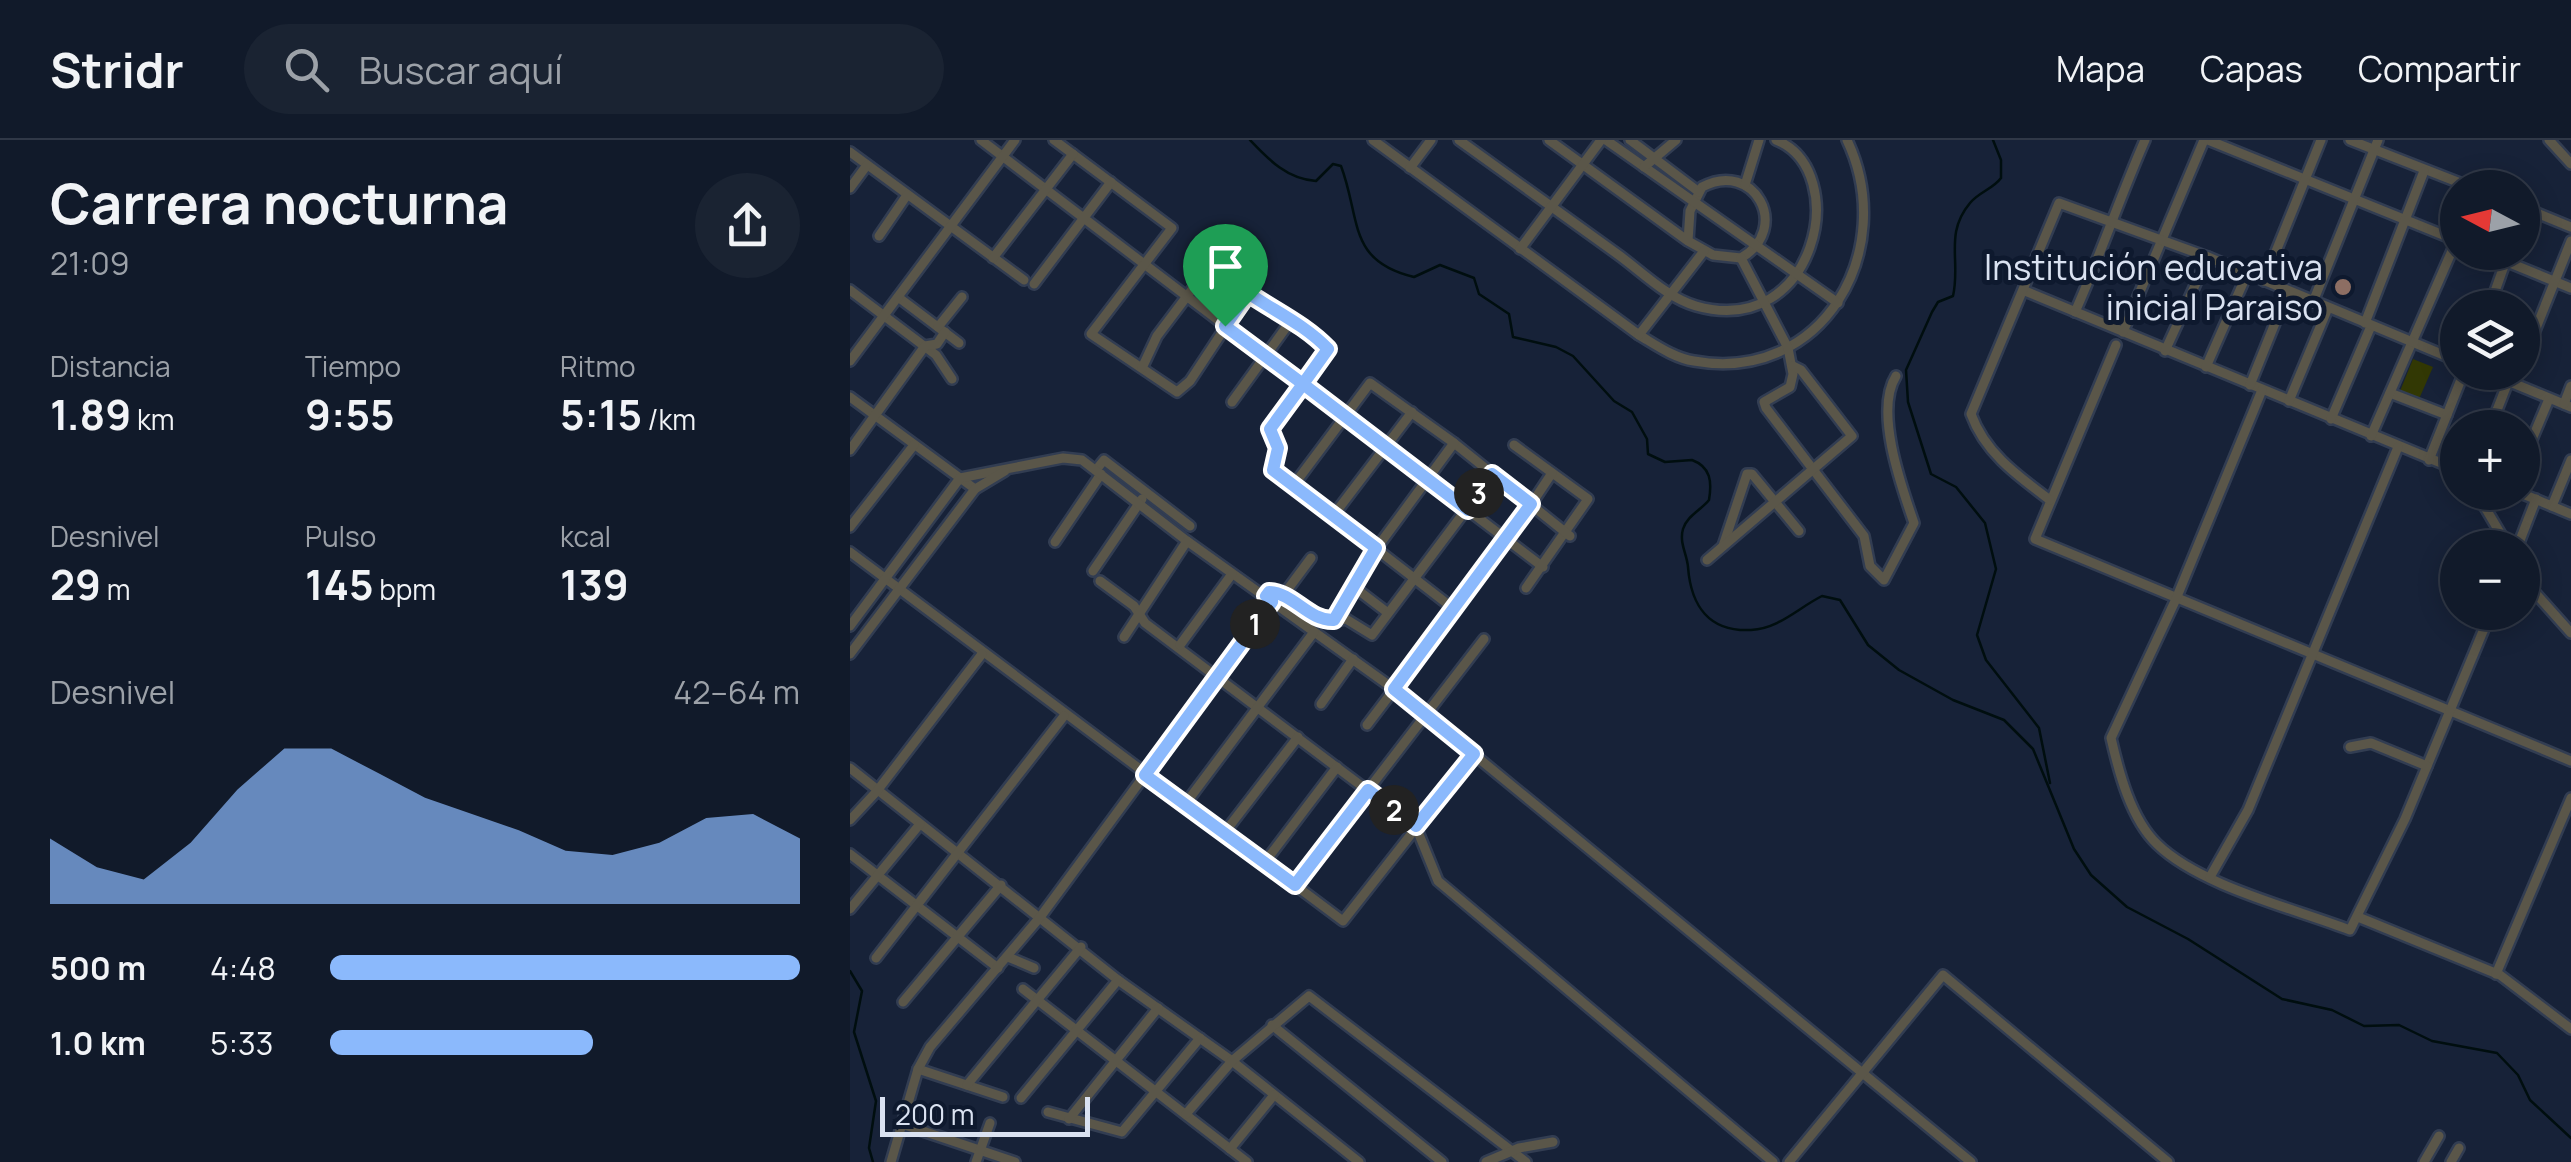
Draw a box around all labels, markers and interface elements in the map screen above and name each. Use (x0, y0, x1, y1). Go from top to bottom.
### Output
search box (244, 24, 944, 114)
text: Stridr (50, 37, 184, 102)
icon: search (279, 42, 334, 97)
text: Buscar aquí (359, 43, 563, 95)
text: Mapa (2056, 45, 2145, 93)
text: Capas (2200, 45, 2303, 93)
text: Compartir (2358, 45, 2521, 93)
text: Carrera nocturna (50, 165, 509, 241)
north arrow (2440, 170, 2540, 270)
map controls (2440, 170, 2540, 630)
button: share (695, 173, 800, 278)
pin (1183, 224, 1268, 327)
icon: arrive (1198, 239, 1253, 294)
text: 21:09 (50, 241, 130, 285)
place label: Institución educativa inicial Paraiso (1984, 243, 2323, 331)
marker: Institución educativa inicial Paraiso (2332, 276, 2354, 298)
button: layers (2440, 290, 2540, 390)
text: Distancia (50, 347, 171, 385)
text: Tiempo (305, 347, 401, 385)
text: Ritmo (560, 347, 636, 385)
text: 1.89 (50, 385, 131, 443)
text: 9:55 (305, 385, 395, 443)
text: 5:15 (560, 385, 642, 443)
text: km (131, 400, 175, 438)
text: /km (642, 400, 696, 438)
button: + (2440, 410, 2540, 510)
pin: 3 (1454, 468, 1504, 518)
text: 3 (1471, 474, 1487, 512)
text: Desnivel (50, 517, 160, 555)
text: Pulso (305, 517, 376, 555)
text: kcal (560, 517, 611, 555)
button: − (2440, 530, 2540, 630)
text: 29 (50, 555, 101, 613)
text: 145 (305, 555, 374, 613)
text: 139 (560, 555, 629, 613)
text: m (101, 570, 130, 608)
text: bpm (374, 570, 436, 608)
pin: 1 (1230, 599, 1280, 649)
text: 1 (1249, 605, 1261, 643)
text: Desnivel (50, 670, 175, 714)
text: 42–64 m (673, 670, 800, 714)
pin: 2 (1369, 785, 1419, 835)
text: 2 (1386, 791, 1402, 829)
text: 500 m (50, 946, 146, 990)
text: 4:48 (210, 946, 276, 990)
text: 1.0 km (50, 1021, 146, 1065)
text: 5:33 (210, 1021, 273, 1065)
scale bar (880, 1092, 1090, 1136)
text: 200 m (895, 1095, 974, 1133)

